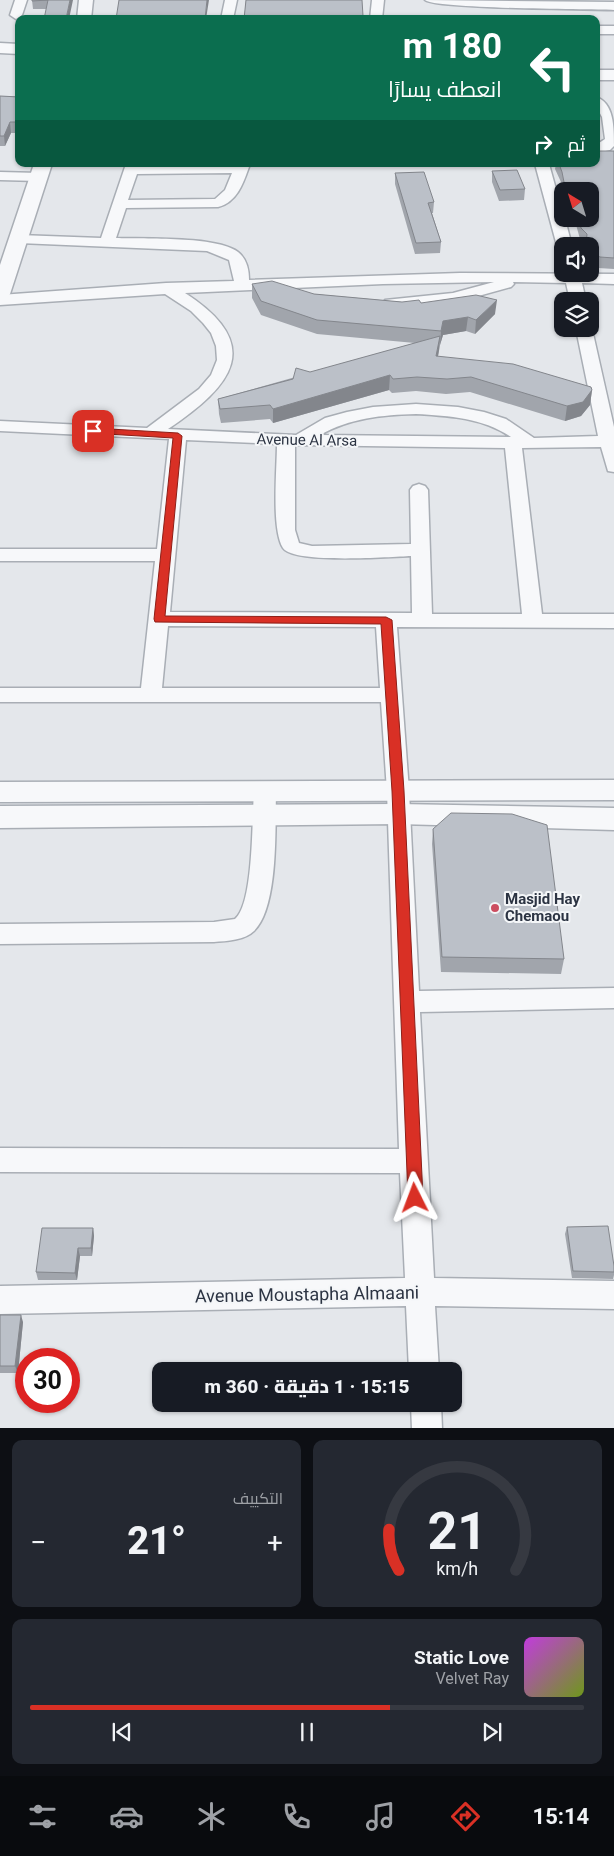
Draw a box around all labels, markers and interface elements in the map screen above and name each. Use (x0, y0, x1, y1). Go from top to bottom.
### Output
text: 180 m (403, 26, 502, 67)
icon: left (520, 35, 585, 100)
text: انعطف يسارًا (388, 77, 502, 102)
icon: right (529, 130, 557, 158)
text: ثم (567, 133, 585, 156)
north arrow (554, 182, 599, 228)
map controls (554, 182, 599, 337)
button: sound (554, 237, 599, 282)
button: layers (554, 292, 599, 337)
pin (72, 410, 114, 452)
icon: arrive (79, 417, 107, 445)
street label: Avenue Al Arsa (256, 430, 358, 450)
place label: Masjid Hay Chemaou (505, 890, 580, 925)
marker: Masjid Hay Chemaou (489, 902, 501, 914)
position arrow (388, 1171, 440, 1223)
street label: Avenue Moustapha Almaani (195, 1282, 419, 1306)
speed limit sign: 30 (15, 1348, 80, 1413)
text: 15:15 · 1 دقيقة · 360 m (204, 1375, 410, 1398)
text: التكييف (233, 1489, 283, 1508)
text: 21 (428, 1501, 487, 1562)
text: 21° (127, 1519, 186, 1563)
text: − (30, 1526, 46, 1559)
text: + (267, 1526, 283, 1559)
text: km/h (437, 1558, 478, 1579)
text: Static Love (414, 1646, 509, 1669)
text: Velvet Ray (435, 1669, 509, 1688)
icon: previous (108, 1718, 136, 1746)
icon: pause (293, 1718, 321, 1746)
icon: next (478, 1718, 506, 1746)
icon: filters (25, 1799, 60, 1834)
icon: car (109, 1799, 144, 1834)
icon: climate (194, 1799, 229, 1834)
icon: phone (279, 1799, 314, 1834)
icon: music (363, 1799, 398, 1834)
icon: directions (448, 1799, 483, 1834)
text: 15:14 (533, 1804, 589, 1829)

